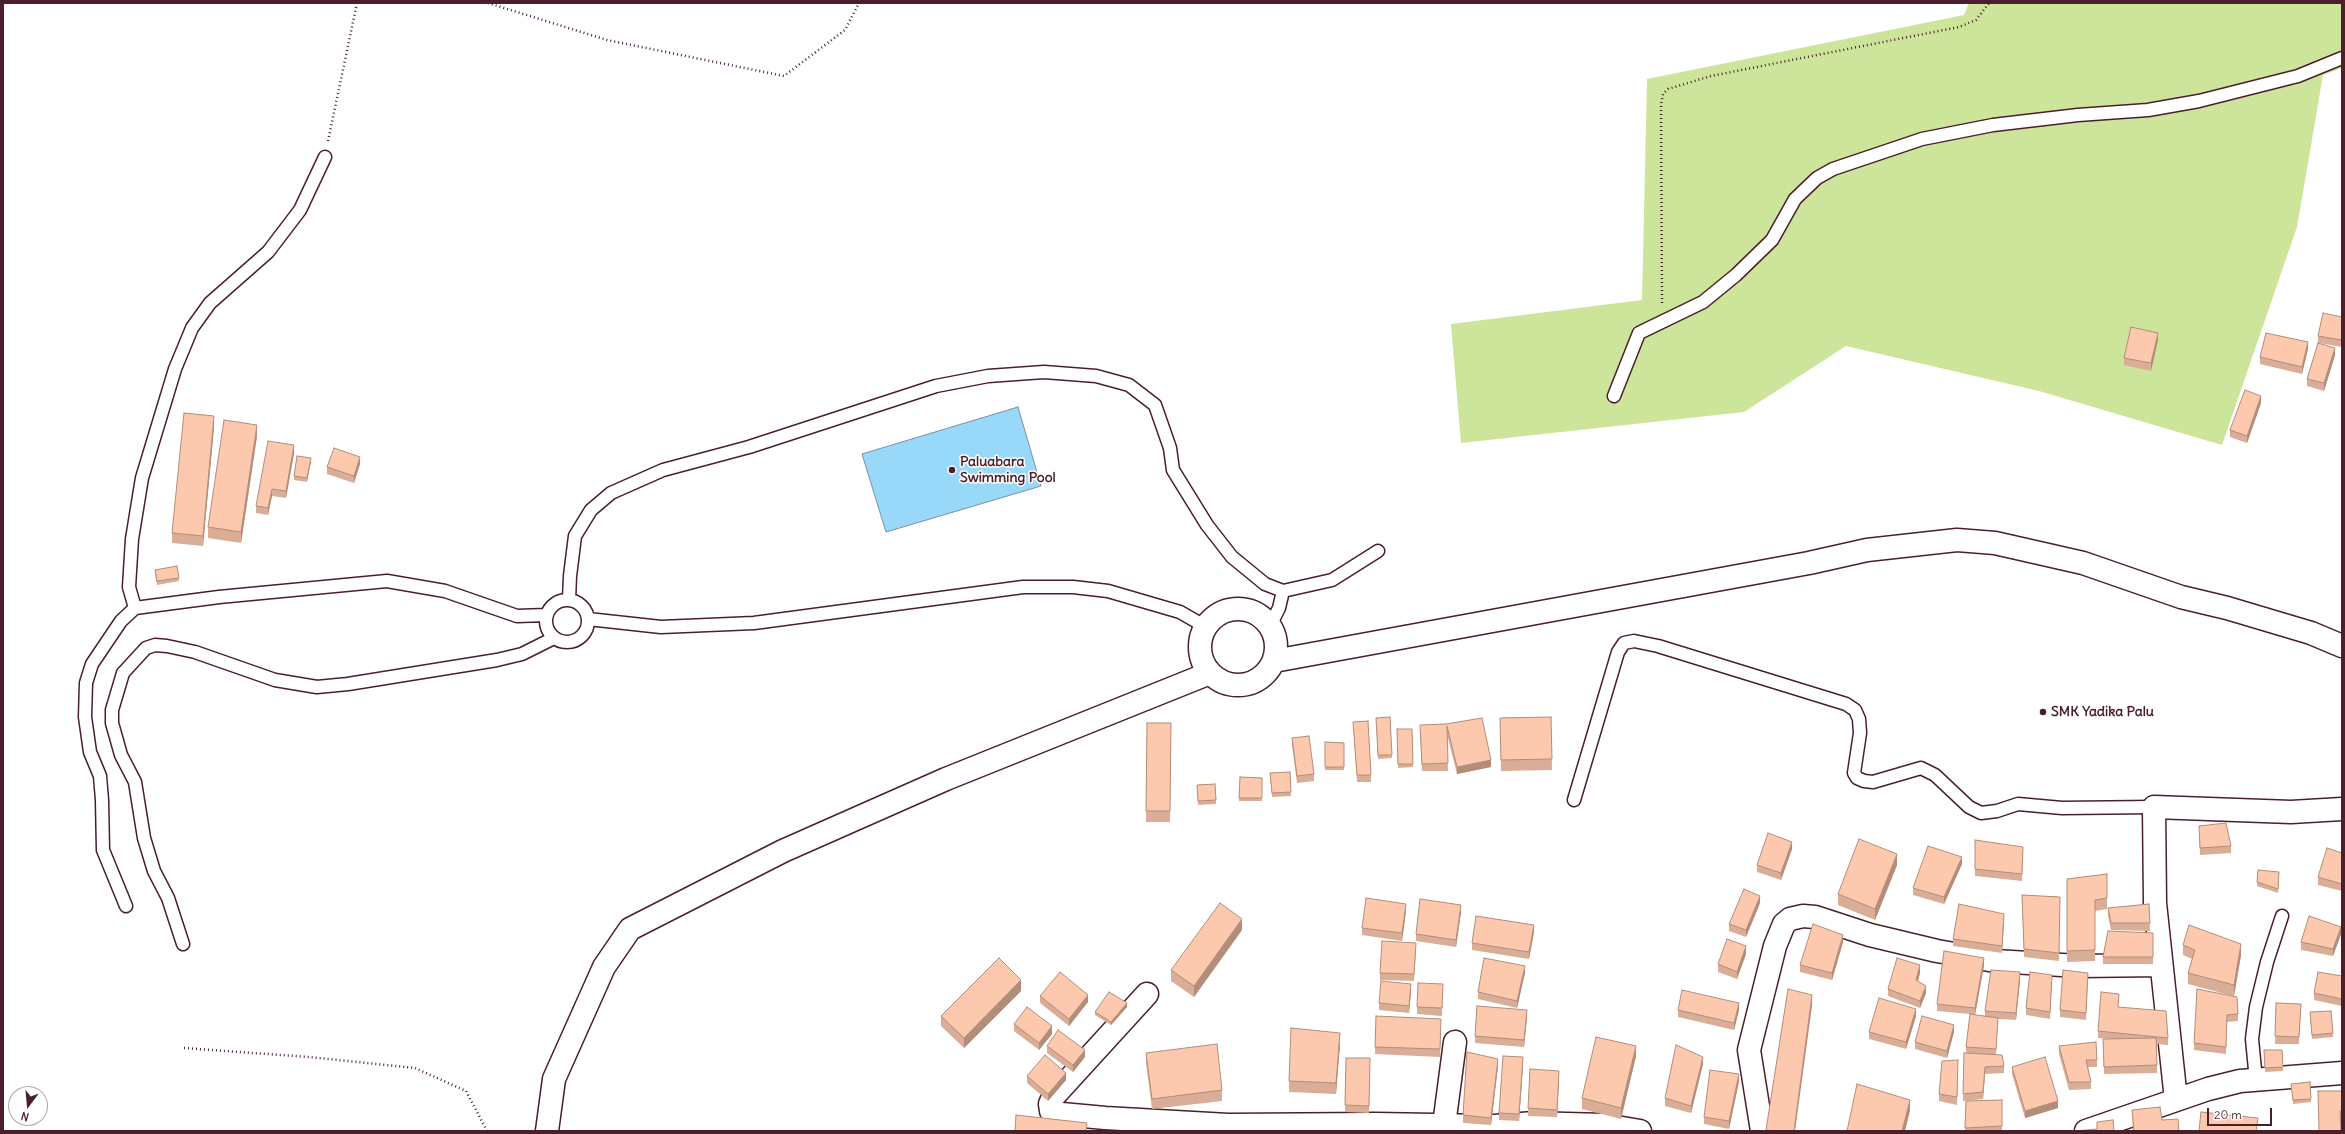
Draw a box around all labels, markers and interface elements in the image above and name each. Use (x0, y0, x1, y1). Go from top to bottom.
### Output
place label: Paluabara Swimming Pool (960, 454, 1056, 486)
marker: Paluabara Swimming Pool (947, 465, 957, 475)
place label: SMK Yadika Palu (2051, 704, 2154, 720)
marker: SMK Yadika Palu (2038, 707, 2048, 717)
north arrow (8, 1086, 48, 1126)
scale bar (2209, 1100, 2274, 1126)
text: 20 m (2214, 1107, 2242, 1122)
text: N (19, 1109, 31, 1124)

